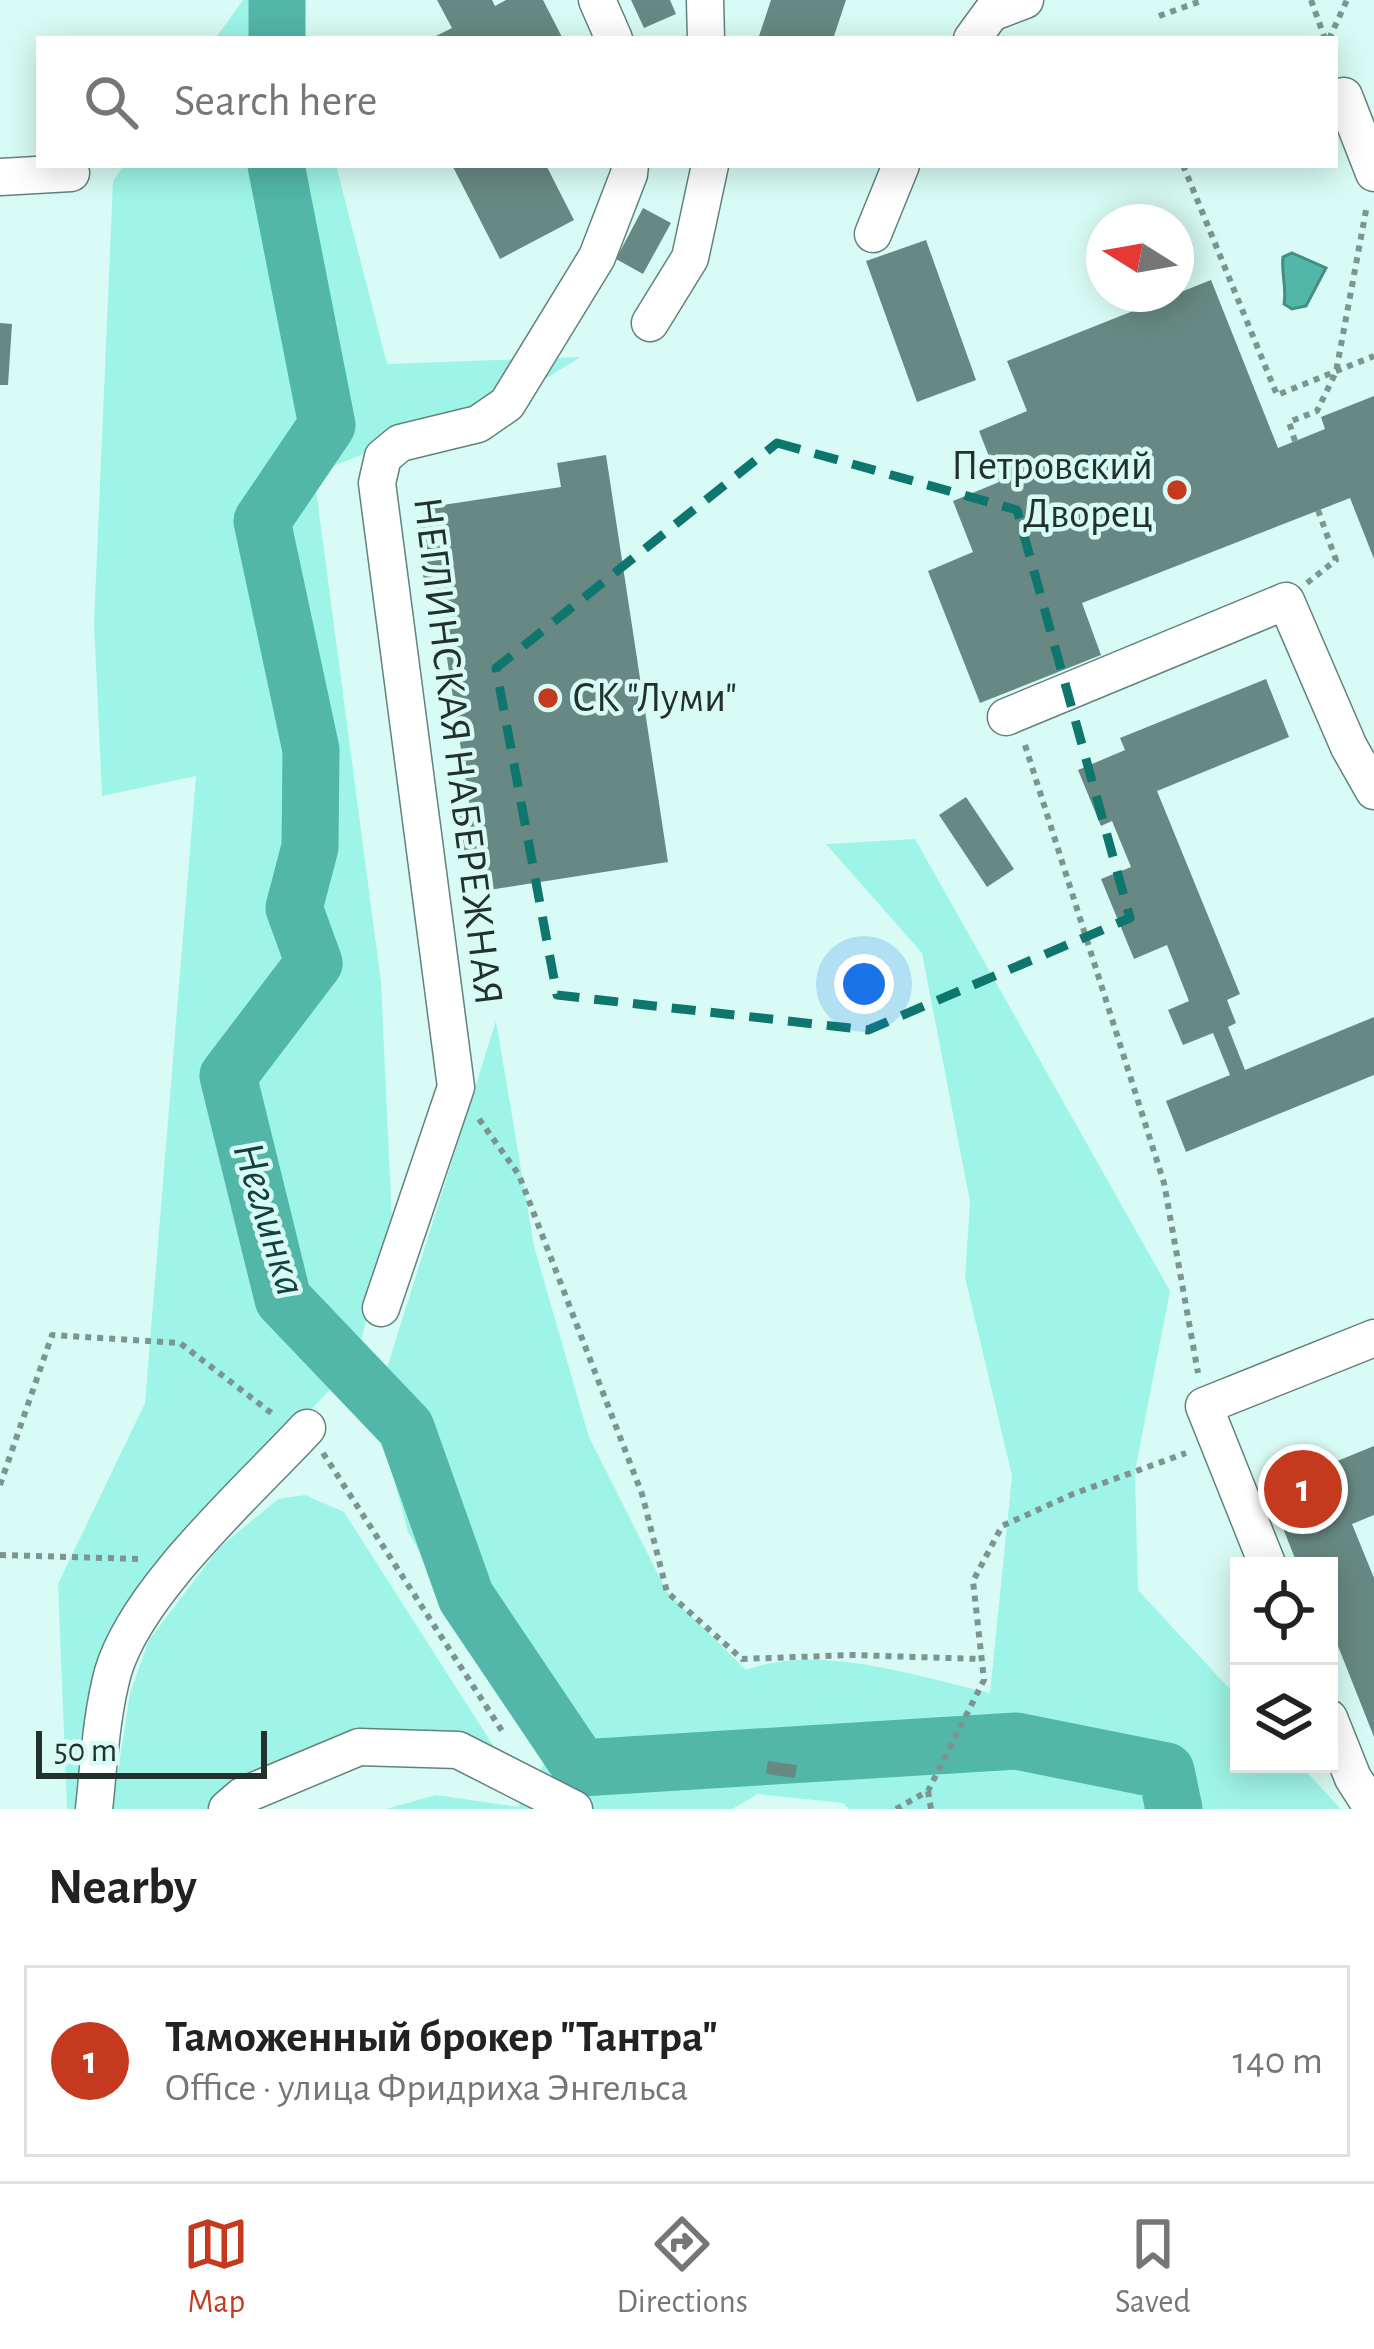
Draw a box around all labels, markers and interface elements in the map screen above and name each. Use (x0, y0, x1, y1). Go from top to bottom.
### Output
search box (36, 36, 1338, 168)
icon: search (78, 69, 144, 135)
text: Search here (174, 79, 377, 124)
north arrow (1086, 204, 1194, 312)
place label: Петровский Дворец (951, 445, 1153, 535)
marker: Петровский Дворец (1164, 477, 1190, 503)
street label: НЕГЛИНСКАЯ НАБЕРЕЖНАЯ (406, 494, 510, 1008)
place label: СК "Луми" (572, 677, 737, 719)
marker: СК "Луми" (535, 685, 561, 711)
your location (834, 954, 894, 1014)
water label: Неглинка (225, 1137, 313, 1301)
pin: 1 (1264, 1444, 1342, 1534)
map controls (1230, 1557, 1338, 1773)
button: locate (1230, 1557, 1338, 1665)
button: layers (1230, 1665, 1338, 1773)
scale bar (36, 1725, 267, 1778)
text: 50 m (54, 1735, 117, 1768)
text: Nearby (48, 1862, 197, 1913)
text: Таможенный брокер "Тантра" (165, 2015, 718, 2060)
text: 1 (83, 2042, 97, 2081)
text: 140 m (1233, 2042, 1323, 2081)
text: Office · улица Фридриха Энгельса (165, 2069, 688, 2108)
tab: Map (183, 2211, 249, 2323)
tab: Directions (616, 2211, 748, 2323)
tab: Saved (1115, 2211, 1190, 2323)

